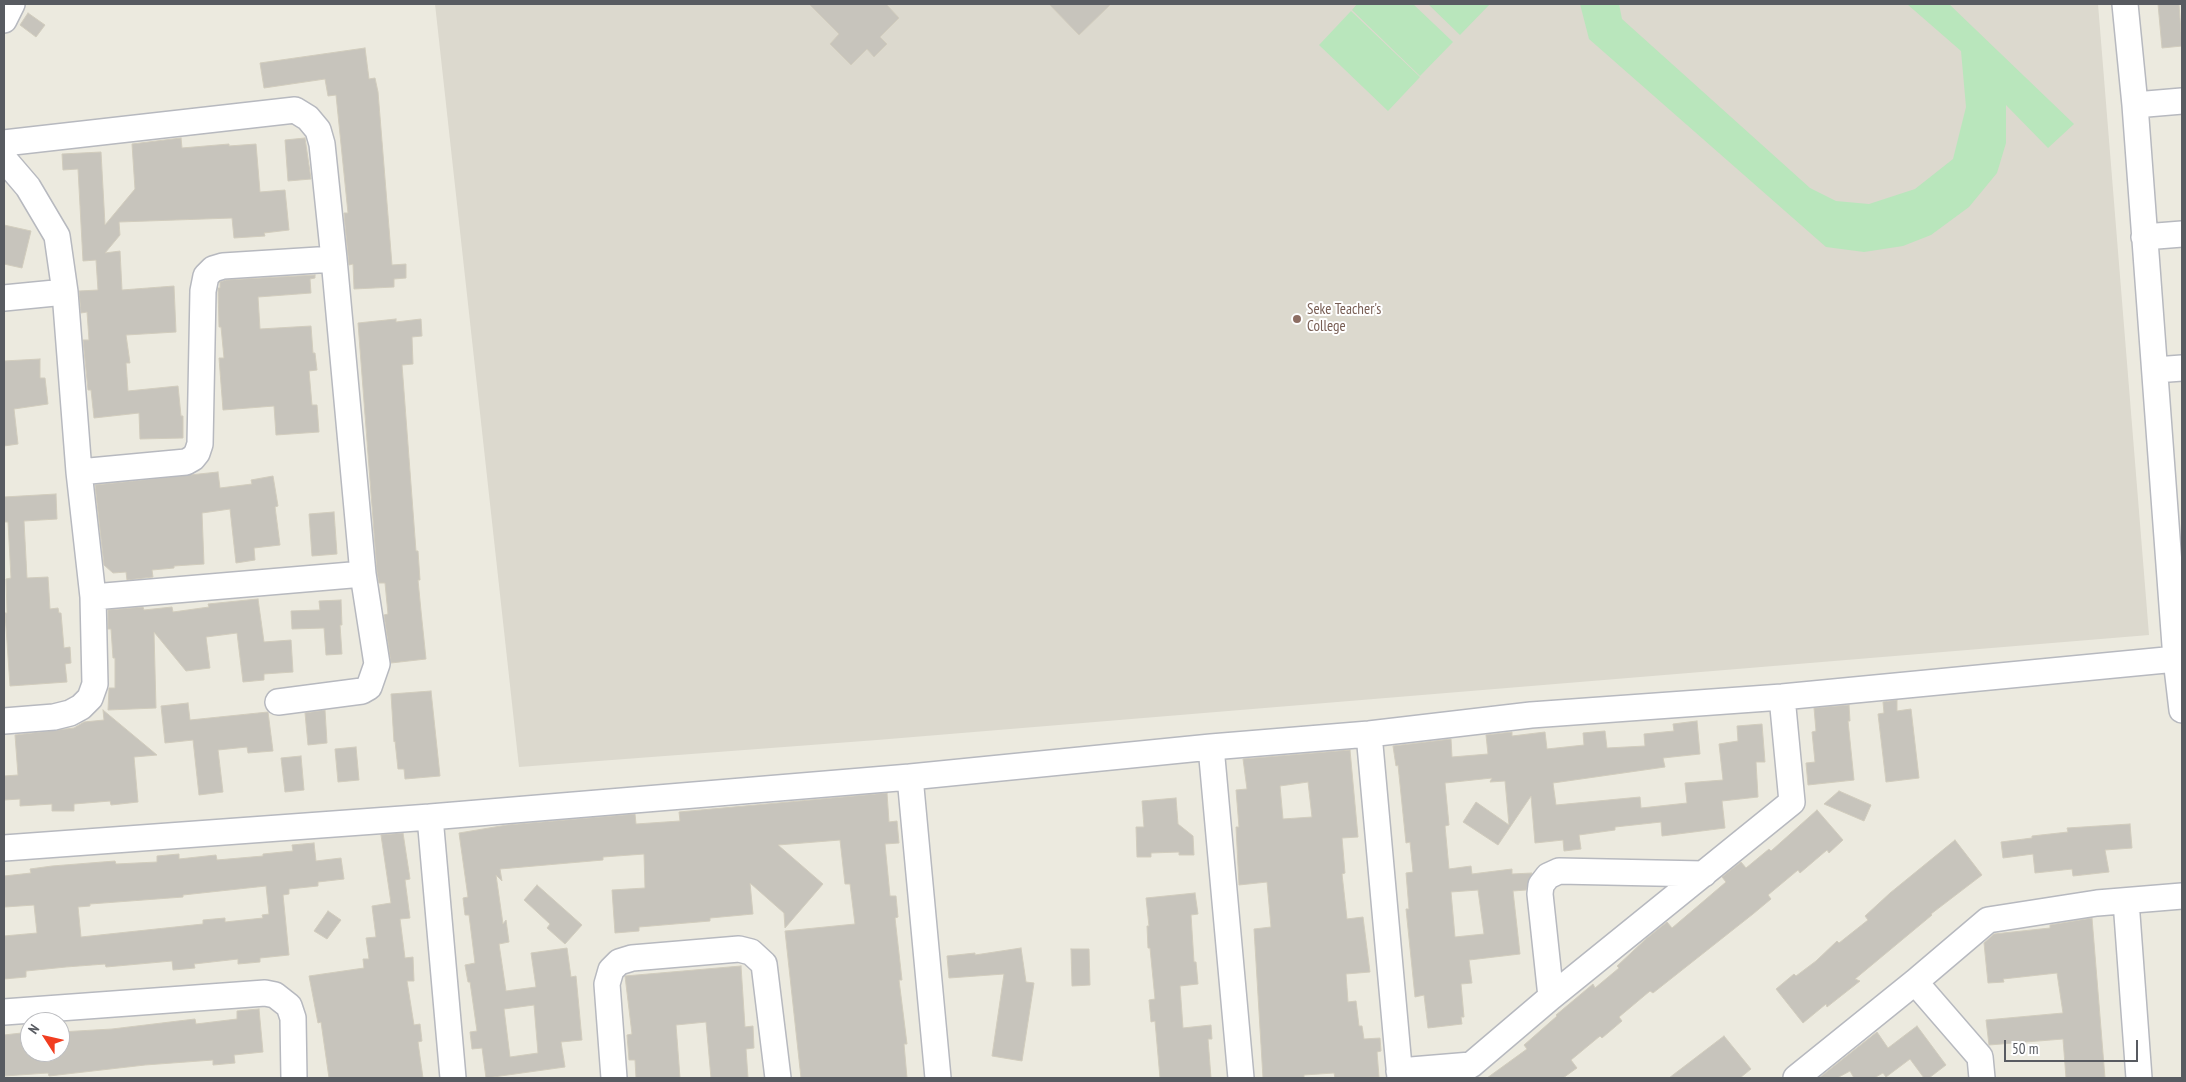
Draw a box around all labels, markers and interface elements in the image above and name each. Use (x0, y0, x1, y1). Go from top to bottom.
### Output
place label: Seke Teacher's College (1307, 301, 1381, 336)
marker: Seke Teacher's College (1291, 313, 1303, 325)
north arrow (20, 1012, 70, 1062)
text: N (24, 1021, 43, 1037)
scale bar (2006, 1030, 2140, 1062)
text: 50 m (2012, 1039, 2038, 1058)

